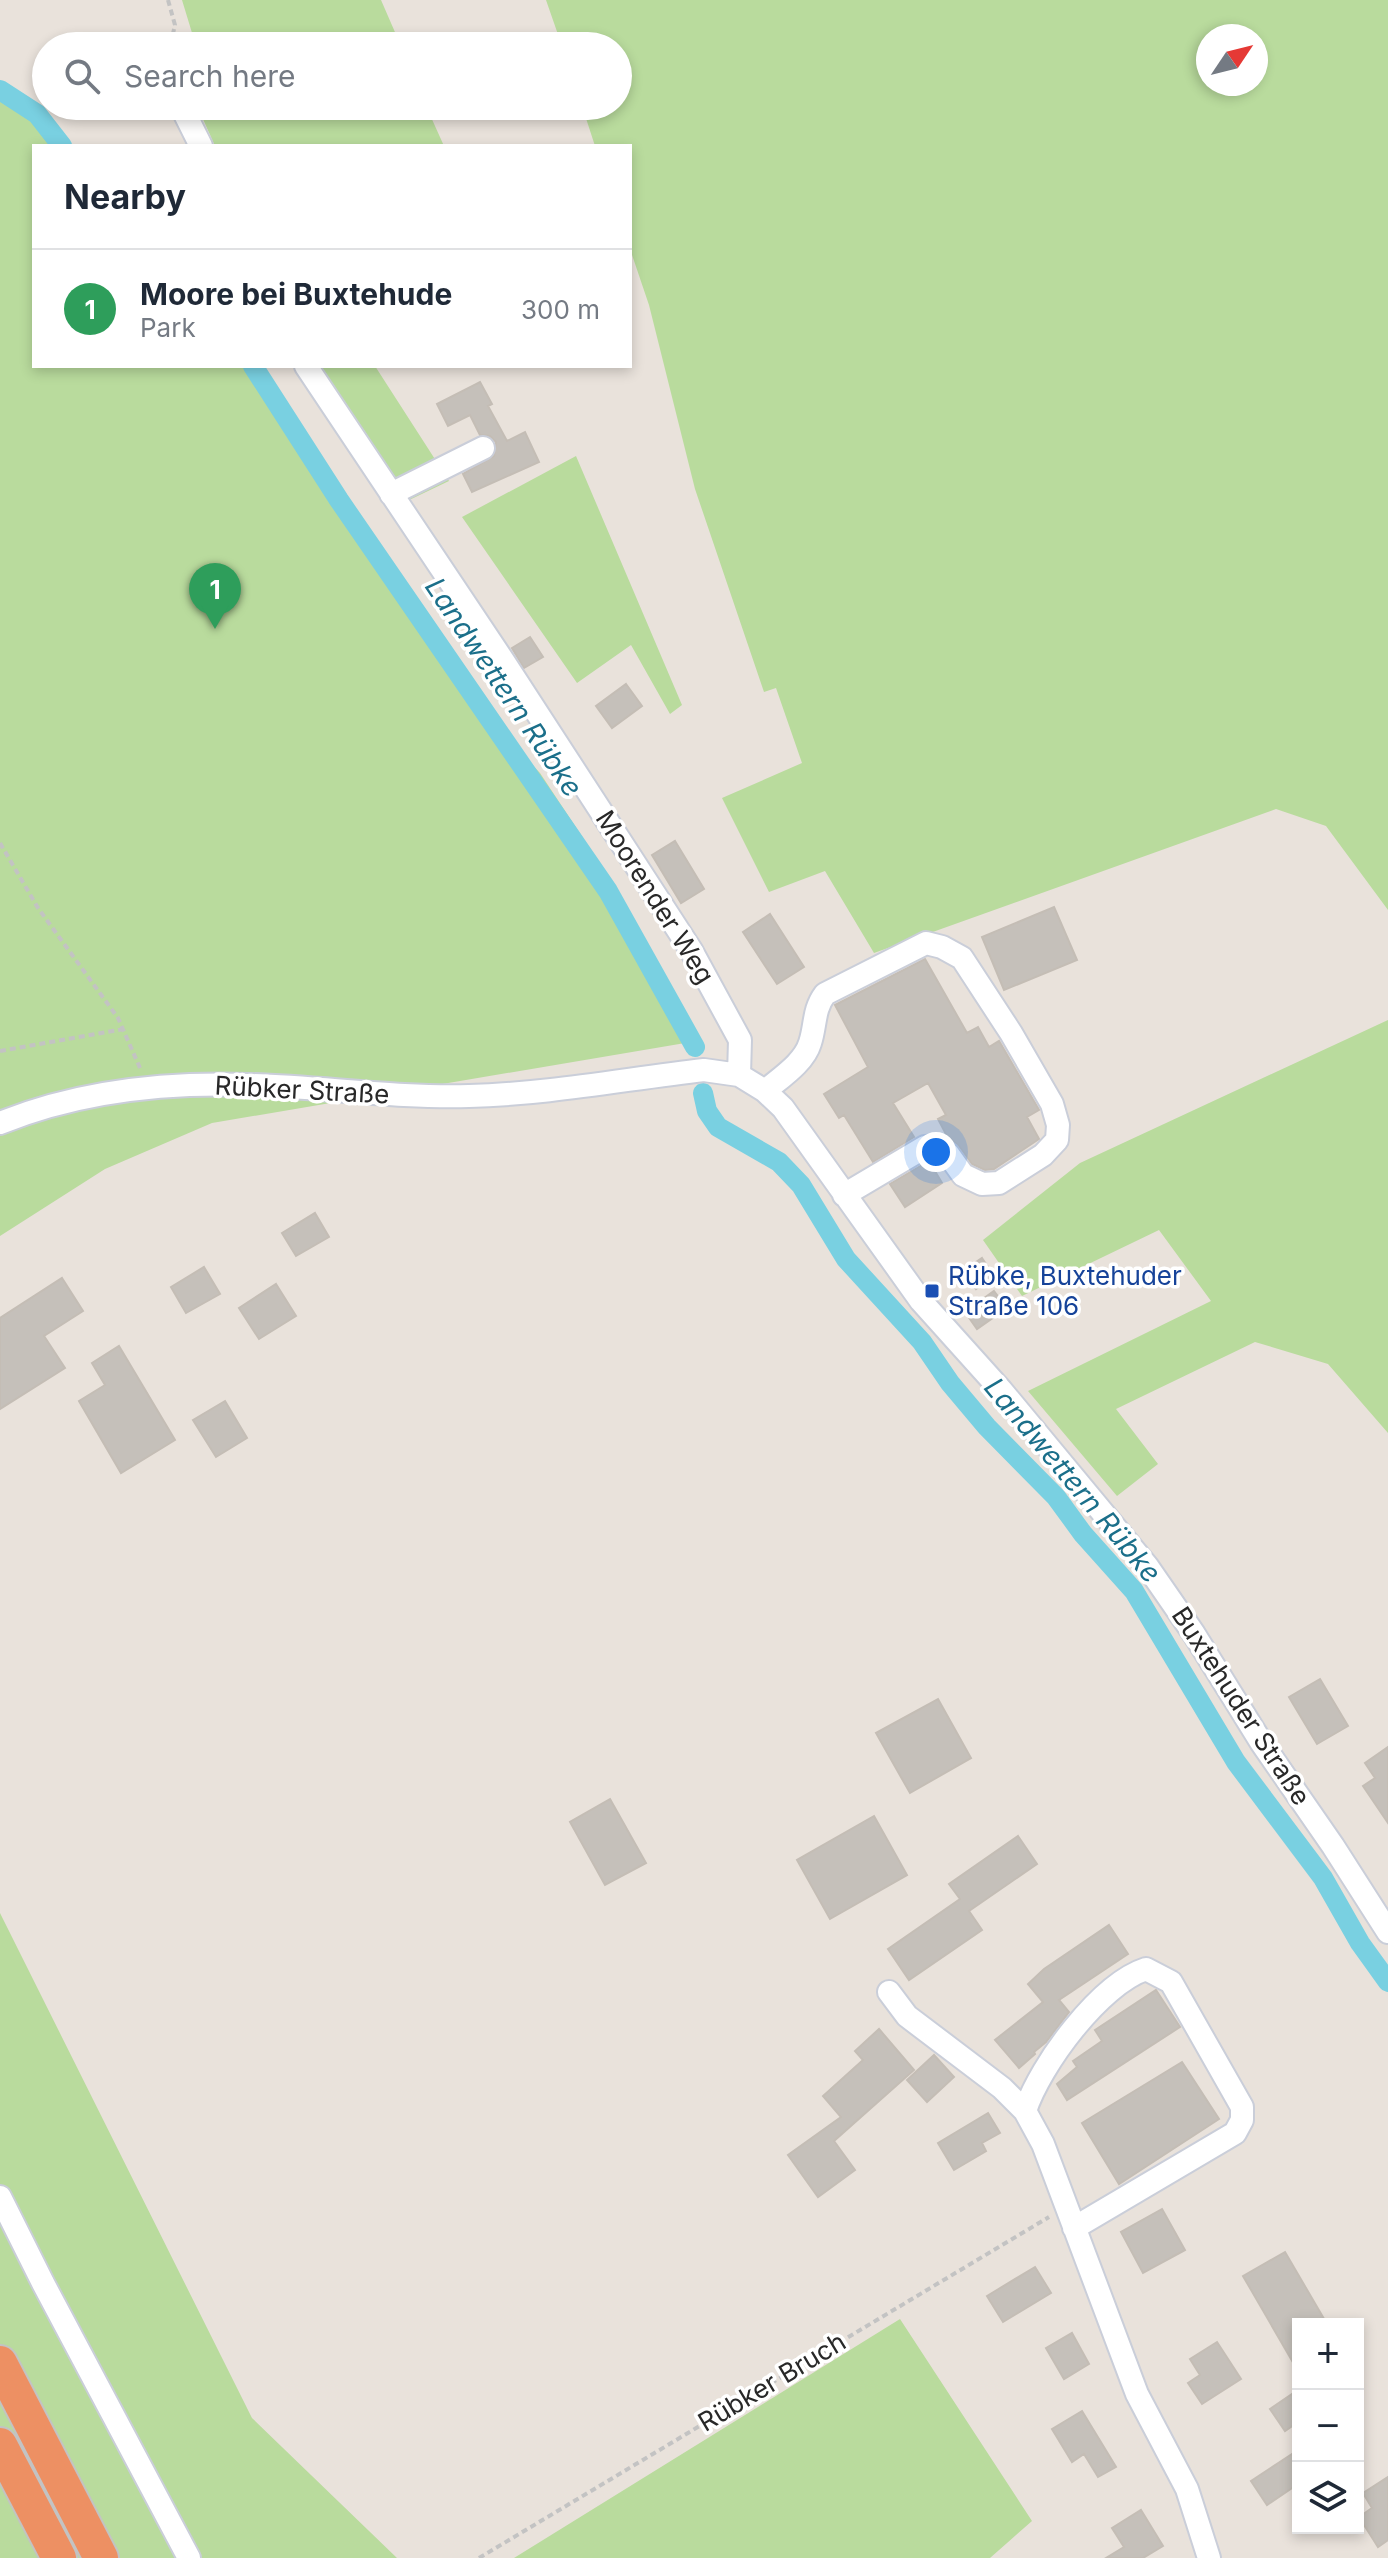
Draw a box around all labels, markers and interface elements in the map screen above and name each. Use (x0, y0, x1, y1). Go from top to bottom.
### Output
north arrow (1196, 24, 1268, 96)
search box (32, 32, 632, 120)
icon: search (60, 54, 104, 98)
text: Search here (124, 58, 296, 94)
text: Nearby (64, 176, 186, 217)
text: Moore bei Buxtehude (140, 276, 452, 312)
text: 1 (84, 294, 96, 325)
text: 300 m (521, 294, 600, 325)
text: Park (140, 312, 196, 343)
pin: 1 (189, 563, 241, 629)
water label: Landwettern Rübke (418, 571, 590, 803)
street label: Moorender Weg (590, 805, 721, 989)
street label: Rübker Straße (214, 1069, 390, 1110)
your location (916, 1132, 956, 1172)
place label: Rübke, Buxtehuder Straße 106 (948, 1260, 1182, 1321)
marker: Rübke, Buxtehuder Straße 106 (923, 1282, 941, 1300)
water label: Landwettern Rübke (977, 1371, 1169, 1589)
street label: Buxtehuder Straße (1166, 1601, 1317, 1811)
map controls (1292, 2318, 1364, 2534)
button: + (1292, 2318, 1364, 2390)
street label: Rübker Bruch (692, 2325, 851, 2438)
button: − (1292, 2390, 1364, 2462)
button: layers (1292, 2462, 1364, 2534)

